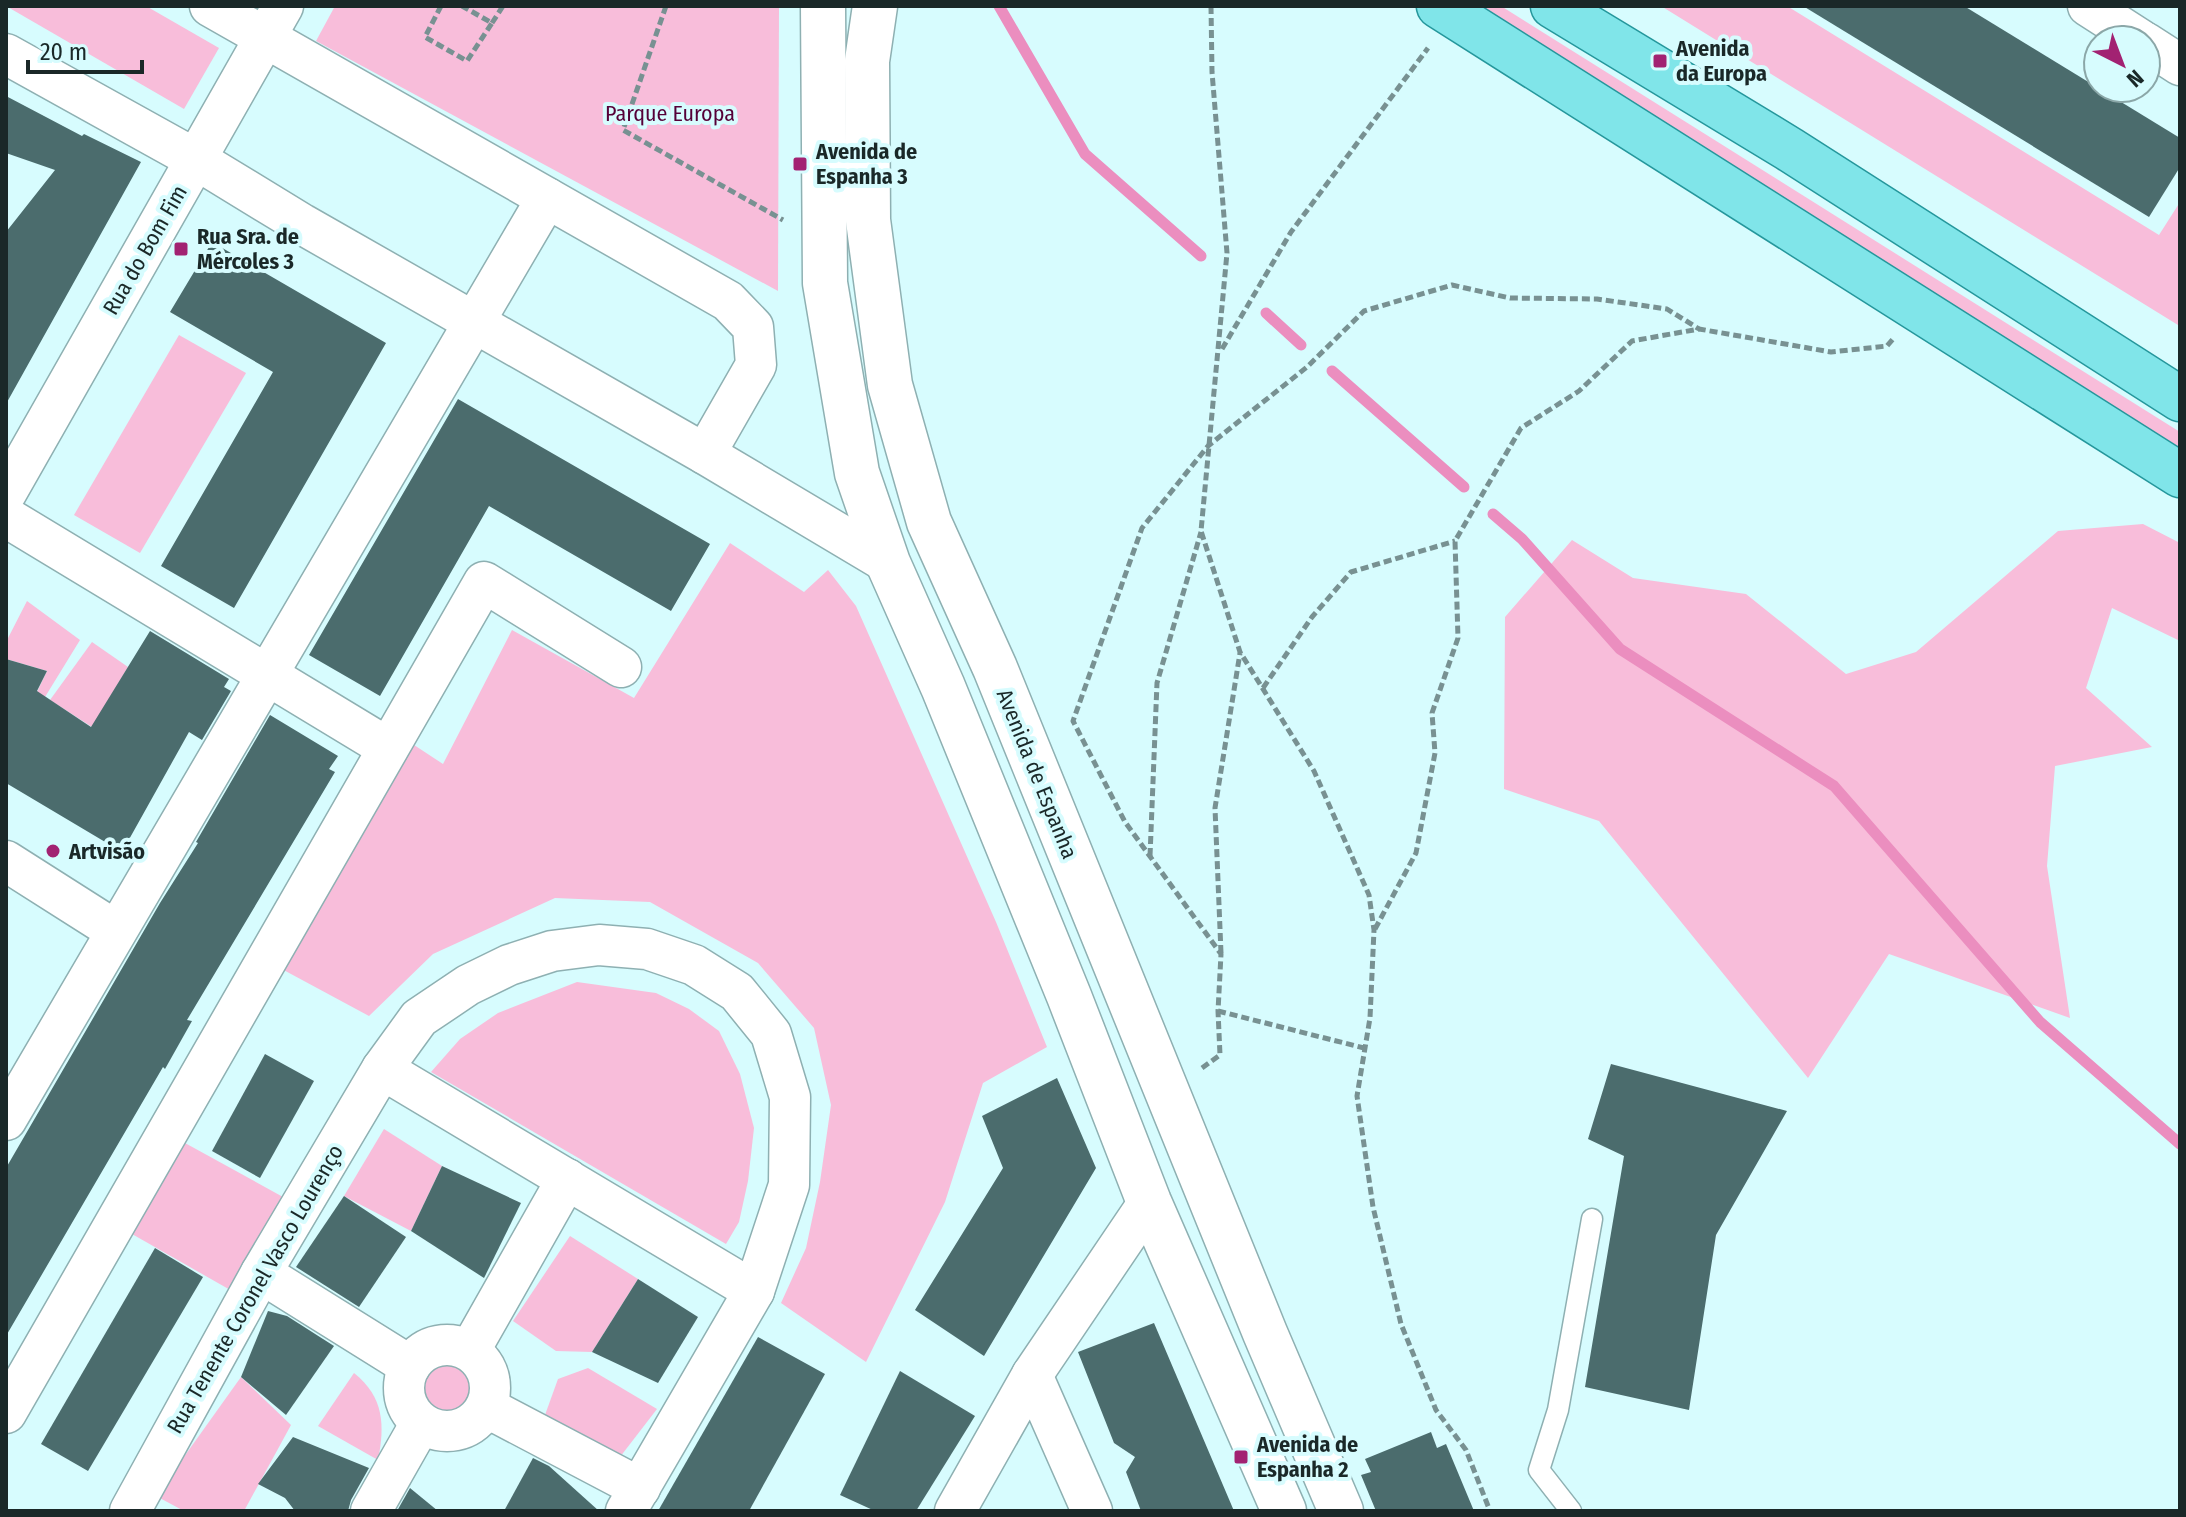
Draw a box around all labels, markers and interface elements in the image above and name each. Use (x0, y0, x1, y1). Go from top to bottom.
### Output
scale bar (28, 24, 142, 74)
north arrow (2082, 24, 2162, 104)
place label: Avenida da Europa (1675, 35, 1767, 87)
text: 20 m (40, 38, 87, 66)
marker: Avenida da Europa (1651, 52, 1669, 70)
text: N (2121, 64, 2149, 93)
park label: Parque Europa (605, 100, 735, 127)
place label: Avenida de Espanha 3 (815, 138, 917, 190)
marker: Avenida de Espanha 3 (791, 155, 809, 173)
street label: Rua do Bom Fim (97, 180, 193, 320)
place label: Rua Sra. de Mércoles 3 (197, 223, 299, 275)
marker: Rua Sra. de Mércoles 3 (172, 240, 190, 258)
street label: Avenida de Espanha (991, 685, 1083, 863)
place label: Artvisão (68, 838, 145, 865)
marker: Artvisão (44, 842, 62, 860)
street label: Rua Tenente Coronel Vasco Lourenço (161, 1140, 349, 1438)
place label: Avenida de Espanha 2 (1256, 1431, 1358, 1483)
marker: Avenida de Espanha 2 (1232, 1448, 1250, 1466)

